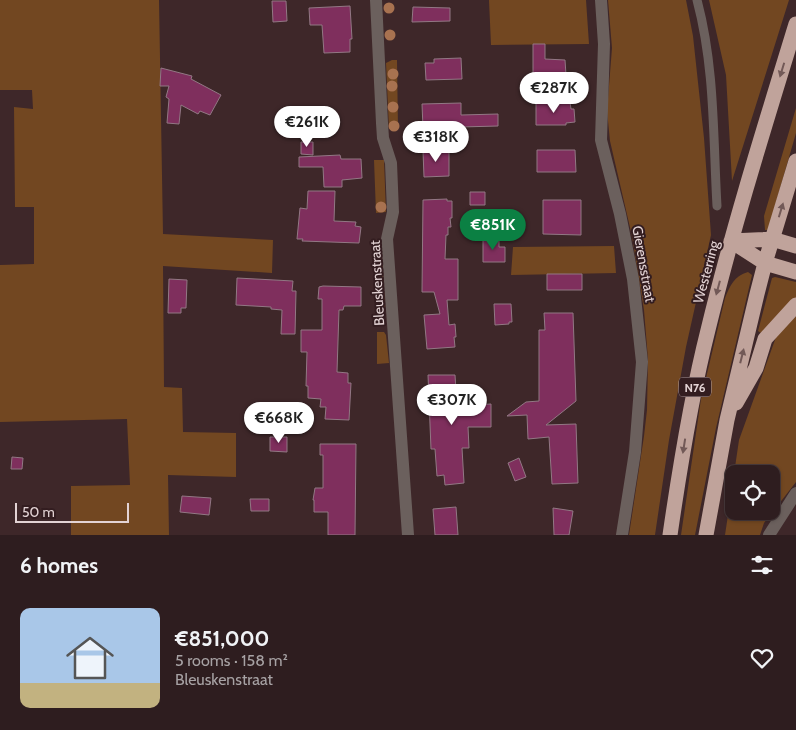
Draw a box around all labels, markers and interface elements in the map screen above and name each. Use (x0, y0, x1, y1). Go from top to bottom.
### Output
one-way arrow (777, 63, 785, 78)
pin: €287K (519, 72, 589, 114)
text: €287K (531, 78, 577, 97)
pin: €261K (272, 106, 342, 148)
text: €261K (285, 112, 329, 131)
pin: €318K (401, 120, 471, 163)
text: €318K (414, 127, 458, 146)
one-way arrow (777, 202, 785, 217)
pin: €851K (458, 208, 528, 251)
text: €851K (471, 215, 515, 234)
street label: Gierensstraat (628, 224, 660, 304)
street label: Westerring (689, 238, 723, 305)
street label: Bleuskenstraat (366, 239, 388, 326)
one-way arrow (714, 280, 722, 295)
one-way arrow (738, 348, 746, 363)
road number: N76 (679, 378, 711, 397)
pin: €307K (417, 384, 487, 426)
text: €307K (428, 390, 476, 409)
pin: €668K (244, 402, 314, 444)
text: €668K (255, 408, 303, 427)
one-way arrow (679, 439, 687, 455)
map controls (725, 465, 780, 520)
button: locate (725, 465, 780, 520)
scale bar (15, 500, 129, 523)
text: 50 m (22, 503, 55, 521)
icon: filters (748, 551, 776, 579)
text: 6 homes (20, 553, 98, 578)
text: €851,000 (175, 626, 269, 651)
icon: home (60, 628, 120, 688)
icon: heart (748, 644, 776, 672)
text: 5 rooms · 158 m² (175, 651, 288, 670)
text: Bleuskenstraat (175, 670, 273, 689)

